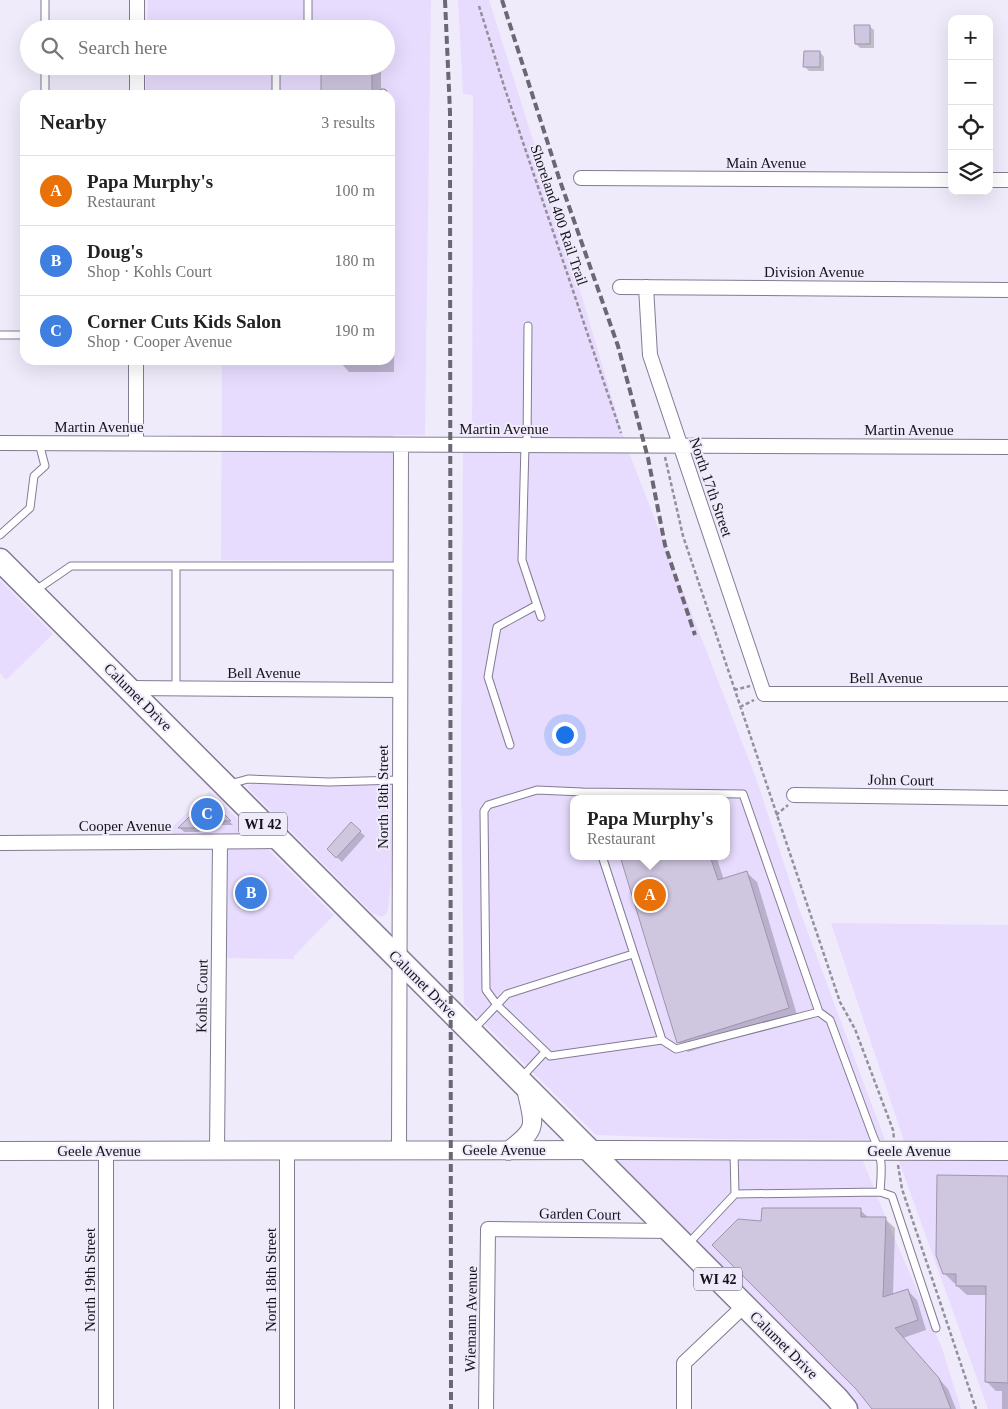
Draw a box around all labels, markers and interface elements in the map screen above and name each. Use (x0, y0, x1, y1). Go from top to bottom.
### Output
map controls (948, 15, 993, 195)
button: + (948, 15, 993, 60)
search box (20, 20, 395, 75)
icon: search (38, 34, 66, 62)
text: Search here (78, 37, 167, 58)
button: − (948, 60, 993, 105)
button: locate (948, 105, 993, 150)
text: Nearby (40, 110, 107, 134)
text: 3 results (321, 114, 375, 131)
street label: Shoreland 400 Rail Trail (527, 142, 591, 288)
button: layers (948, 150, 993, 195)
street label: Main Avenue (726, 155, 806, 171)
text: Papa Murphy's (87, 171, 213, 192)
text: A (50, 182, 62, 199)
text: 100 m (335, 182, 375, 199)
text: Restaurant (87, 193, 155, 210)
text: Doug's (87, 241, 143, 262)
text: B (51, 252, 61, 269)
text: 180 m (335, 252, 375, 269)
text: Shop · Kohls Court (87, 263, 212, 280)
street label: Division Avenue (764, 264, 864, 280)
text: Corner Cuts Kids Salon (87, 311, 281, 332)
text: C (50, 322, 62, 339)
text: 190 m (335, 322, 375, 339)
text: Shop · Cooper Avenue (87, 333, 232, 350)
street label: Martin Avenue (54, 419, 144, 435)
street label: Martin Avenue (459, 421, 549, 437)
street label: Martin Avenue (864, 422, 954, 438)
street label: North 17th Street (686, 435, 736, 540)
street label: Calumet Drive (101, 660, 175, 734)
street label: Bell Avenue (227, 665, 301, 681)
street label: Bell Avenue (849, 670, 923, 686)
your location (552, 722, 578, 748)
street label: North 18th Street (375, 744, 391, 849)
street label: John Court (868, 771, 935, 789)
pin: C (191, 795, 223, 833)
popup (570, 795, 730, 860)
text: Papa Murphy's (587, 808, 713, 829)
road number: WI 42 (239, 812, 287, 836)
street label: Cooper Avenue (79, 818, 172, 834)
text: Restaurant (587, 830, 655, 847)
pin: B (235, 874, 267, 912)
pin: A (634, 876, 666, 914)
street label: Calumet Drive (386, 947, 460, 1021)
street label: Kohls Court (193, 958, 211, 1033)
street label: Geele Avenue (462, 1142, 546, 1158)
street label: Geele Avenue (57, 1143, 141, 1159)
street label: Geele Avenue (867, 1143, 951, 1159)
street label: Garden Court (539, 1205, 622, 1223)
street label: North 19th Street (82, 1227, 98, 1332)
street label: North 18th Street (263, 1227, 279, 1332)
street label: Wiemann Avenue (462, 1265, 480, 1372)
road number: WI 42 (694, 1268, 742, 1290)
street label: Calumet Drive (747, 1308, 821, 1382)

